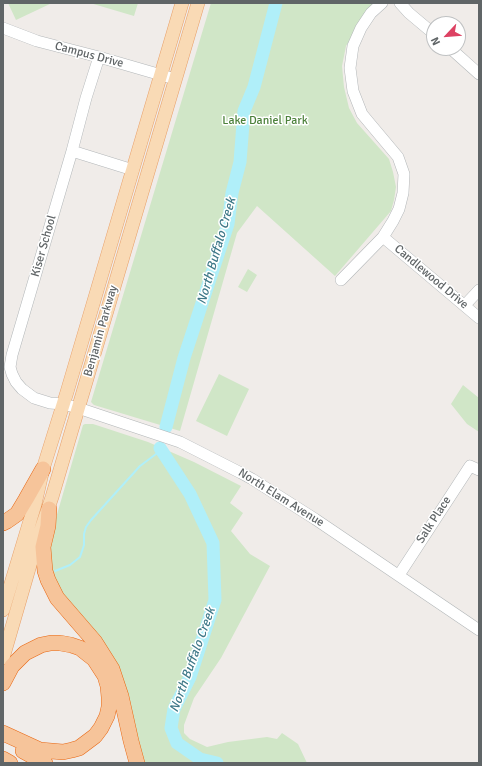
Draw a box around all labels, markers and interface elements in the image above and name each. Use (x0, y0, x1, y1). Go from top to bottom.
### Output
north arrow (426, 16, 466, 56)
text: N (428, 35, 443, 47)
street label: Campus Drive (53, 39, 125, 71)
park label: Lake Daniel Park (222, 114, 308, 128)
water label: North Buffalo Creek (194, 196, 240, 306)
street label: Kiser School (28, 213, 60, 279)
street label: Candlewood Drive (391, 242, 471, 312)
street label: Benjamin Parkway (81, 284, 121, 378)
street label: North Elam Avenue (235, 466, 327, 530)
street label: Salk Place (414, 494, 454, 546)
water label: North Buffalo Creek (167, 606, 219, 714)

